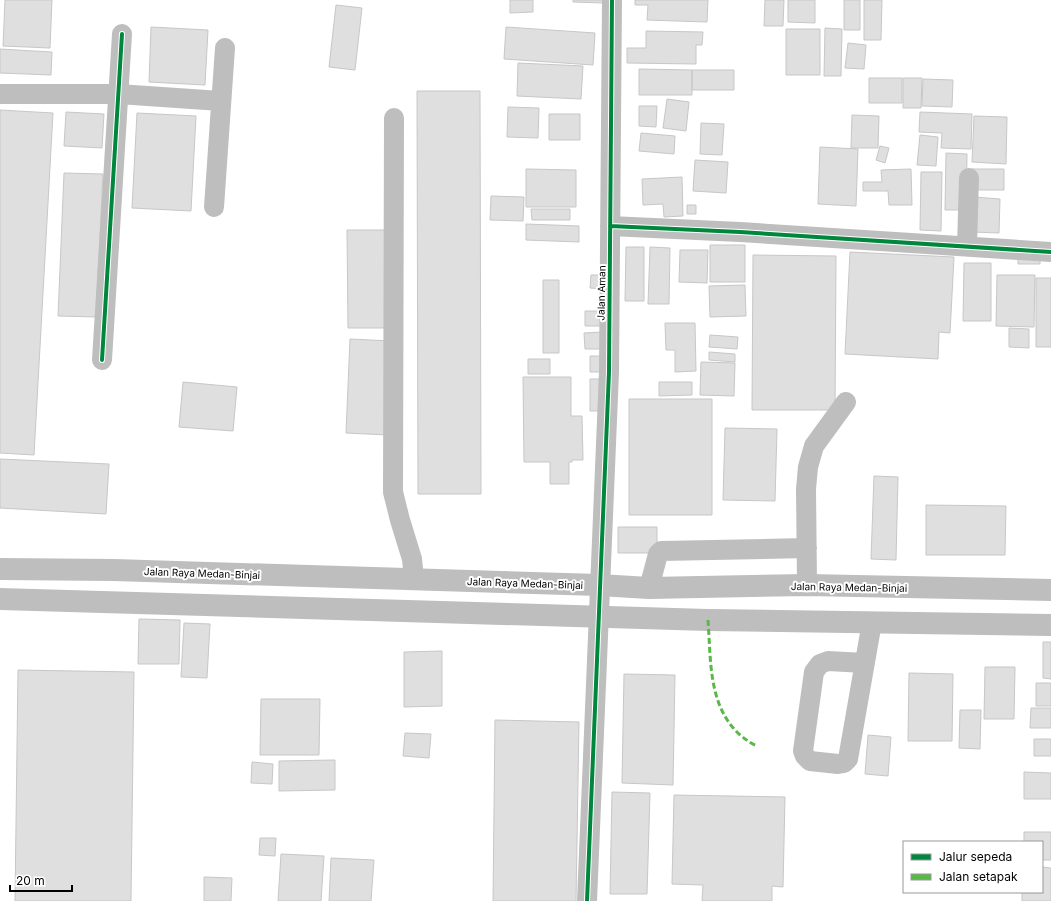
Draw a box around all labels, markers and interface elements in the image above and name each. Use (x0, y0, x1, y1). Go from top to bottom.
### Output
street label: Jalan Aman (595, 265, 607, 321)
street label: Jalan Raya Medan-Binjai (144, 565, 260, 581)
street label: Jalan Raya Medan-Binjai (467, 575, 583, 591)
street label: Jalan Raya Medan-Binjai (791, 580, 907, 594)
legend (903, 841, 1043, 893)
text: Jalur sepeda (939, 849, 1012, 864)
scale bar (10, 867, 72, 893)
text: Jalan setapak (939, 869, 1018, 884)
text: 20 m (16, 873, 45, 888)

